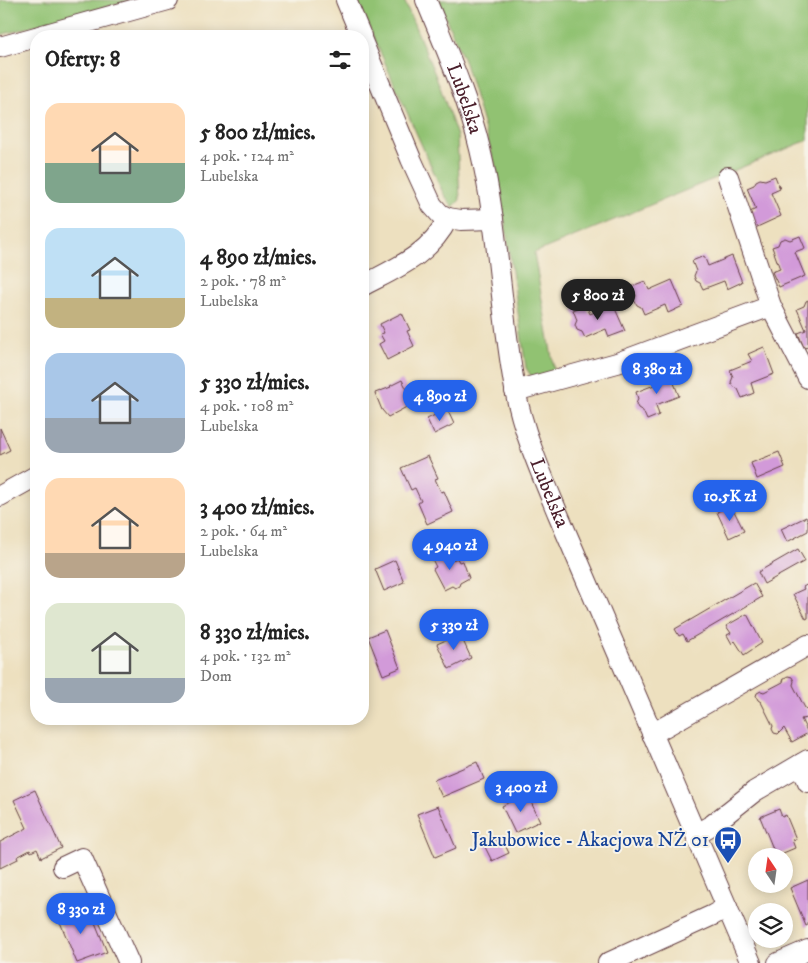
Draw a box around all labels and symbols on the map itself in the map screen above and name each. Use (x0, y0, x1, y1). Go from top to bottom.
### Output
street label: Lubelska (441, 60, 488, 137)
pin: 5 800 zł (546, 278, 650, 321)
pin: 8 380 zł (605, 352, 709, 395)
pin: 4 890 zł (388, 380, 492, 422)
street label: Lubelska (524, 455, 575, 532)
pin: 10.5K zł (678, 480, 782, 522)
pin: 4 940 zł (398, 528, 502, 571)
pin: 5 330 zł (402, 608, 506, 651)
pin: 3 400 zł (469, 770, 573, 813)
bus stop icon: Jakubowice - Akacjowa NŻ 01 (713, 825, 743, 864)
place label: Jakubowice - Akacjowa NŻ 01 (469, 828, 709, 853)
north arrow (748, 848, 792, 892)
pin: 8 330 zł (29, 892, 133, 935)

